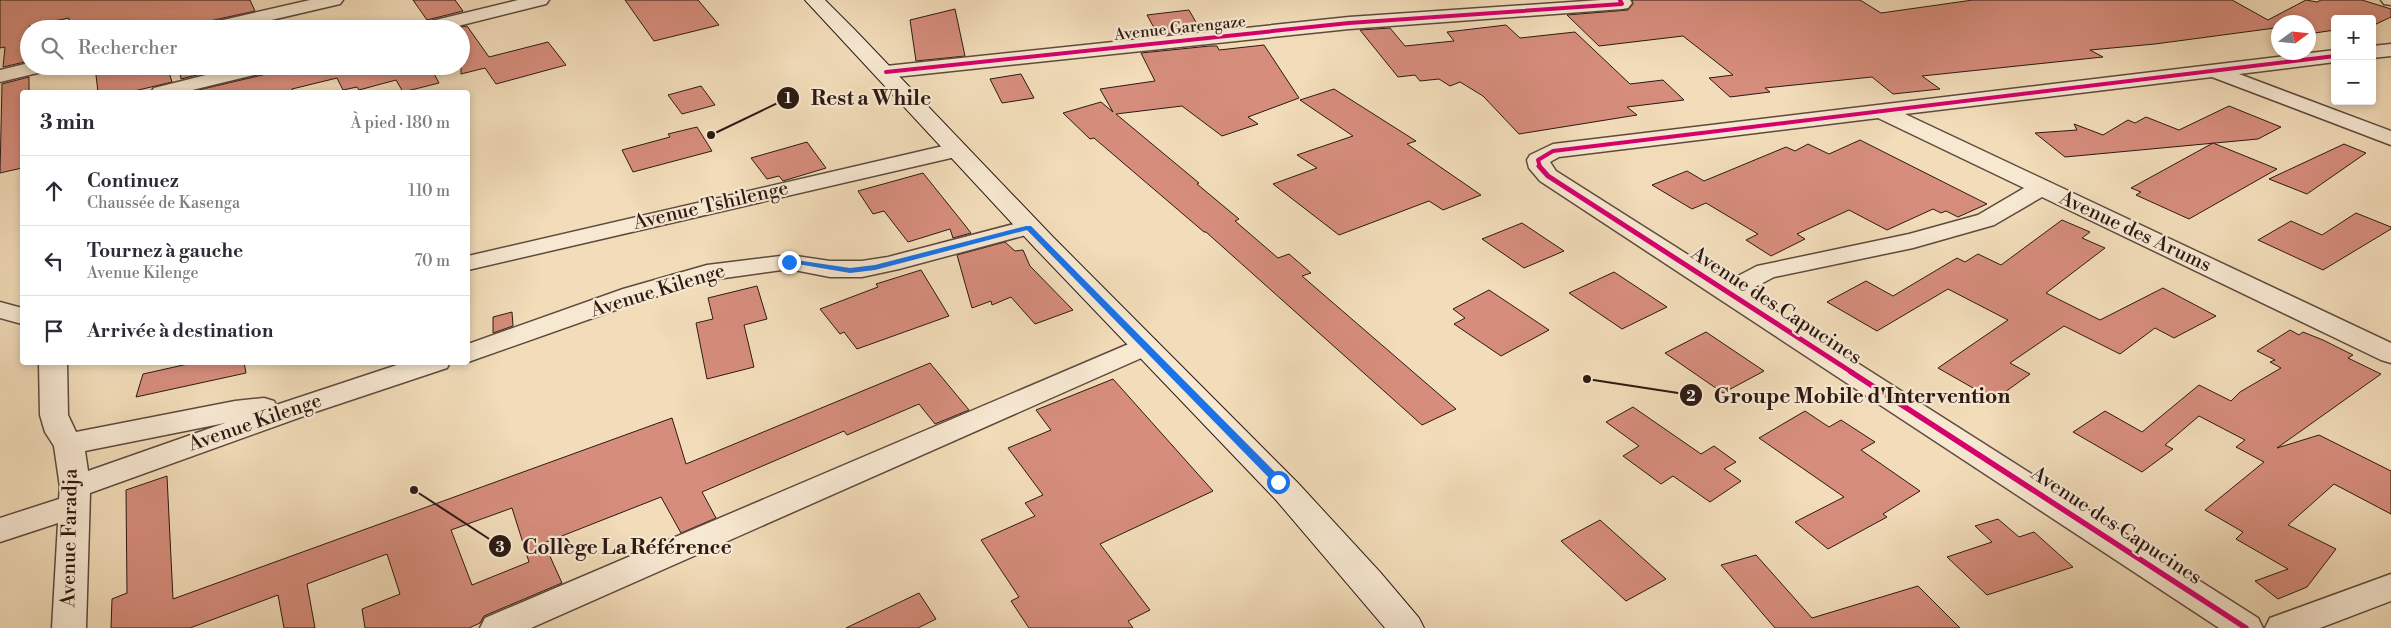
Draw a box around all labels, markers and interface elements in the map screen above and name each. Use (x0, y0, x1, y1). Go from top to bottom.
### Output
street label: Avenue Garengaze (1112, 11, 1247, 45)
north arrow (2271, 15, 2316, 60)
map controls (2331, 15, 2376, 105)
button: + (2331, 15, 2376, 60)
search box (20, 20, 470, 75)
icon: search (38, 34, 66, 62)
text: Rechercher (78, 36, 177, 60)
button: − (2331, 60, 2376, 105)
callout: Rest a While (776, 80, 942, 116)
text: Rest a While (811, 86, 931, 112)
text: 1 (784, 89, 792, 108)
text: 3 min (40, 110, 95, 136)
text: À pied · 180 m (350, 113, 450, 133)
text: Continuez (87, 169, 179, 193)
street label: Avenue Tshilenge (630, 176, 791, 236)
icon: ahead (40, 177, 68, 205)
text: 110 m (408, 181, 450, 201)
street label: Avenue des Arums (2054, 185, 2215, 278)
text: Chaussée de Kasenga (87, 193, 240, 213)
text: Tournez à gauche (87, 239, 243, 263)
street label: Avenue des Capucines (1685, 241, 1866, 371)
icon: left (40, 247, 68, 275)
text: 70 m (414, 251, 450, 271)
route end (778, 251, 801, 274)
street label: Avenue Kilenge (587, 259, 728, 324)
text: Avenue Kilenge (87, 263, 199, 283)
icon: arrive (40, 317, 68, 345)
text: Arrivée à destination (87, 319, 273, 343)
callout: Groupe Mobile d'Intervention (1679, 377, 2020, 413)
text: Groupe Mobile d'Intervention (1714, 384, 2010, 410)
text: 2 (1686, 387, 1696, 406)
street label: Avenue Kilenge (184, 388, 325, 458)
street label: Avenue des Capucines (2025, 461, 2206, 591)
street label: Avenue Faradja (56, 468, 84, 609)
route start (1267, 471, 1290, 494)
callout: Collège La Référence (487, 528, 742, 564)
text: Collège La Référence (522, 535, 732, 561)
text: 3 (495, 538, 505, 557)

